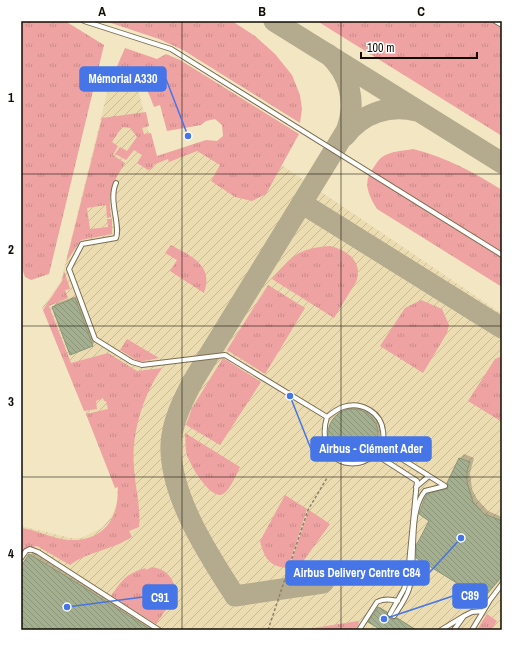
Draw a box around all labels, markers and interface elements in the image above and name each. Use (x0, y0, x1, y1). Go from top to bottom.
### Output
text: A (98, 3, 106, 20)
text: B (258, 3, 266, 20)
text: C (417, 3, 425, 20)
scale bar (361, 34, 477, 60)
text: 100 m (367, 40, 394, 56)
callout: Mémorial A330 (80, 67, 166, 91)
text: Mémorial A330 (88, 71, 158, 87)
text: 1 (8, 89, 14, 106)
text: 2 (8, 241, 14, 258)
text: 3 (8, 393, 14, 410)
callout: Airbus - Clément Ader (311, 437, 431, 461)
text: Airbus - Clément Ader (319, 441, 423, 457)
text: 4 (8, 545, 14, 562)
callout: Airbus Delivery Centre C84 (286, 561, 429, 585)
text: Airbus Delivery Centre C84 (294, 565, 421, 581)
callout: C89 (453, 584, 487, 608)
callout: C91 (143, 585, 177, 609)
text: C89 (461, 588, 480, 604)
text: C91 (151, 590, 170, 606)

